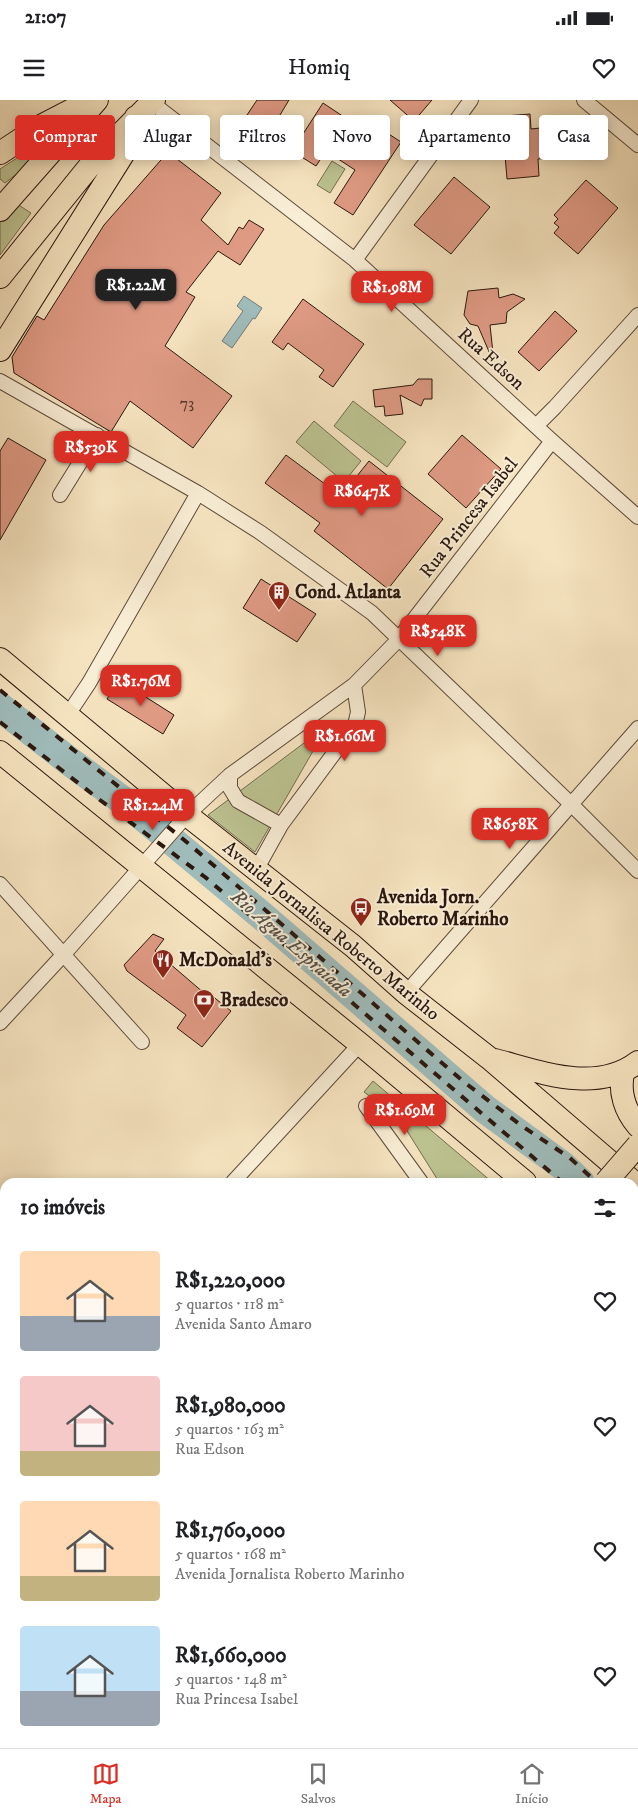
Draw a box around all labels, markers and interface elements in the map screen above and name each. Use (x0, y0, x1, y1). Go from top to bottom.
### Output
text: 21:07 (25, 6, 67, 29)
icon: menu (20, 54, 48, 82)
text: Homiq (288, 54, 350, 81)
icon: heart (590, 54, 618, 82)
chip: Comprar (15, 115, 115, 160)
chip: Alugar (125, 115, 210, 160)
chip: Filtros (220, 115, 304, 160)
chip: Novo (314, 115, 390, 160)
chip: Apartamento (400, 115, 529, 160)
chip: Casa (539, 115, 608, 160)
pin: R$1.22M (90, 268, 182, 311)
pin: R$1.98M (346, 270, 438, 313)
text: R$1.22M (106, 275, 166, 295)
text: R$1.98M (362, 277, 422, 297)
street label: Rua Edson (453, 323, 529, 395)
house number: 73 (180, 393, 194, 413)
pin: R$539K (50, 430, 132, 473)
text: R$539K (65, 437, 117, 457)
street label: Rua Princesa Isabel (415, 453, 523, 583)
pin: R$647K (321, 474, 403, 517)
text: R$647K (334, 481, 390, 501)
building icon: Cond. Atlanta (267, 580, 291, 611)
place label: Cond. Atlanta (295, 581, 402, 604)
pin: R$548K (397, 614, 479, 657)
text: R$548K (411, 621, 465, 641)
pin: R$1.76M (95, 664, 187, 707)
text: R$1.76M (111, 671, 171, 691)
pin: R$1.66M (299, 720, 391, 762)
text: R$1.66M (315, 726, 375, 746)
pin: R$1.24M (107, 788, 199, 831)
text: R$1.24M (123, 795, 183, 815)
pin: R$658K (469, 808, 551, 850)
text: R$658K (483, 814, 537, 834)
street label: Avenida Jornalista Roberto Marinho (218, 836, 444, 1026)
water label: Rio Água Espraiada (225, 884, 357, 1003)
place label: Avenida Jorn. Roberto Marinho (376, 886, 509, 931)
bus stop icon: Avenida Jorn. Roberto Marinho (349, 896, 373, 927)
restaurant icon: McDonald's (151, 948, 175, 979)
place label: McDonald's (179, 949, 272, 972)
bank icon: Bradesco (192, 988, 216, 1019)
place label: Bradesco (220, 989, 288, 1012)
pin: R$1.69M (359, 1094, 451, 1136)
text: R$1.69M (375, 1100, 435, 1120)
icon: filters (591, 1194, 619, 1222)
text: 10 imóveis (20, 1195, 105, 1221)
text: R$1,220,000 (175, 1268, 285, 1294)
icon: home (60, 1271, 120, 1331)
icon: heart (591, 1287, 619, 1315)
text: 5 quartos · 118 m² (175, 1294, 284, 1314)
text: Avenida Santo Amaro (175, 1314, 312, 1334)
text: R$1,980,000 (175, 1393, 286, 1419)
icon: home (60, 1396, 120, 1456)
icon: heart (591, 1412, 619, 1440)
text: 5 quartos · 163 m² (175, 1419, 284, 1439)
text: Rua Edson (175, 1439, 244, 1459)
text: R$1,760,000 (175, 1518, 285, 1544)
icon: home (60, 1521, 120, 1581)
icon: heart (591, 1537, 619, 1565)
text: 5 quartos · 168 m² (175, 1544, 286, 1564)
text: Avenida Jornalista Roberto Marinho (175, 1564, 404, 1584)
text: R$1,660,000 (175, 1643, 287, 1669)
icon: home (60, 1646, 120, 1706)
icon: heart (591, 1662, 619, 1690)
text: 5 quartos · 148 m² (175, 1669, 287, 1689)
text: Rua Princesa Isabel (175, 1689, 298, 1709)
tab: Mapa (90, 1760, 121, 1808)
tab: Salvos (301, 1760, 336, 1808)
tab: Início (515, 1760, 548, 1808)

